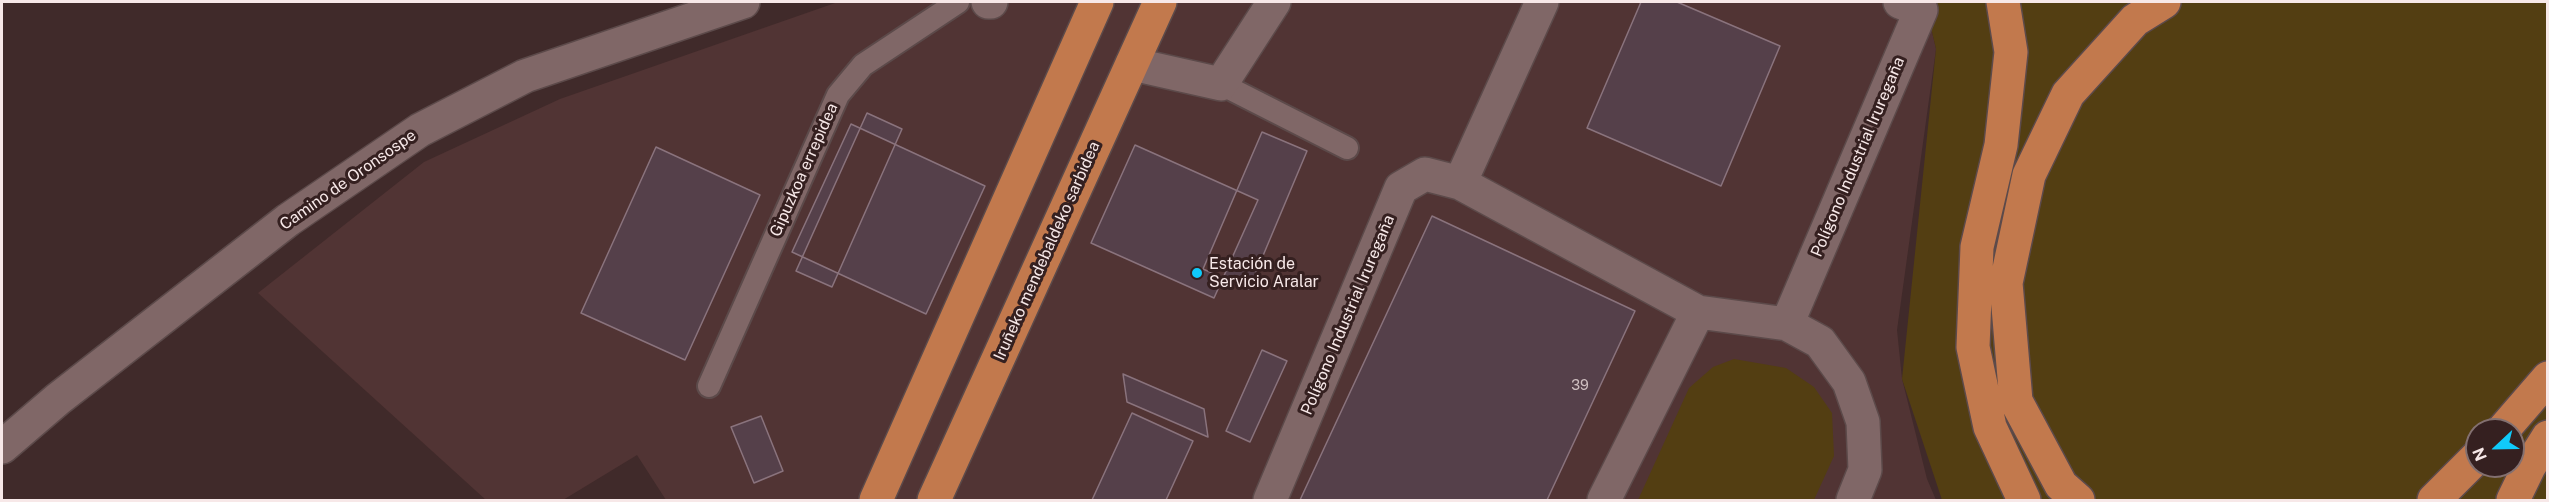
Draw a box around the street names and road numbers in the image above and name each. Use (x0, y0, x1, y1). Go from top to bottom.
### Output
street label: Polígono Industrial Iruregaña (1807, 54, 1909, 260)
street label: Gipuzkoa errepidea (766, 100, 842, 240)
street label: Camino de Oronsospe (276, 126, 420, 234)
street label: Iruñeko mendebaldeko sarbidea (990, 139, 1104, 363)
street label: Polígono Industrial Iruregaña (1297, 212, 1399, 418)

